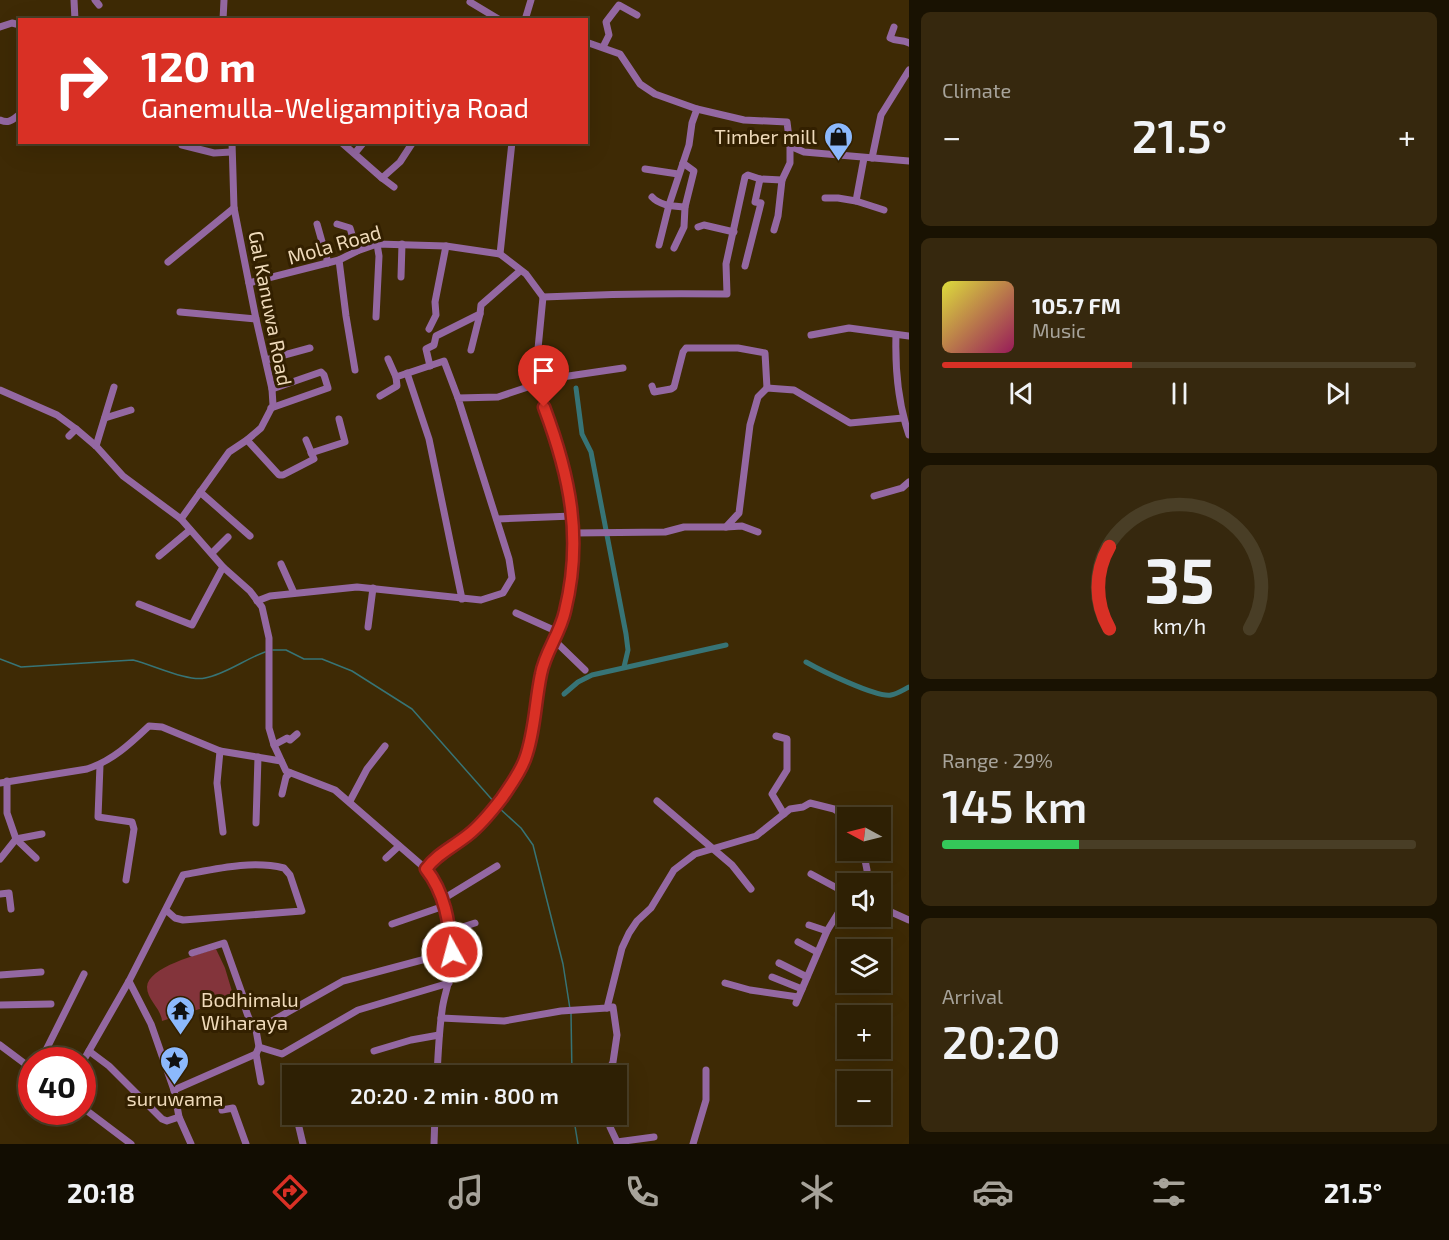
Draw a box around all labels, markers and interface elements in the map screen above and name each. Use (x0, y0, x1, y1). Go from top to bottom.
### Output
text: 120 m (141, 40, 256, 90)
icon: right (42, 42, 120, 120)
text: Climate (942, 78, 1011, 102)
text: Ganemulla-Weligampitiya Road (141, 91, 529, 123)
text: 21.5° (1132, 108, 1227, 162)
text: − (942, 116, 961, 156)
text: + (1398, 116, 1416, 156)
shop icon: Timber mill (822, 120, 854, 162)
place label: Timber mill (714, 124, 817, 148)
street label: Mola Road (284, 219, 384, 269)
street label: Gal Kanuwa Road (244, 229, 298, 387)
text: 105.7 FM (1032, 292, 1121, 318)
text: Music (1032, 318, 1086, 342)
pin (518, 345, 569, 407)
icon: arrive (527, 354, 560, 387)
icon: previous (1005, 377, 1038, 410)
icon: pause (1163, 377, 1196, 410)
icon: next (1321, 377, 1354, 410)
text: 35 (1144, 541, 1214, 616)
text: km/h (1152, 613, 1206, 638)
text: Range · 29% (942, 748, 1053, 772)
text: 145 km (942, 778, 1087, 832)
north arrow (837, 807, 891, 861)
map controls (837, 807, 891, 1125)
button: sound (837, 873, 891, 927)
position arrow (420, 920, 484, 984)
button: layers (837, 939, 891, 993)
text: Arrival (942, 984, 1003, 1008)
place label: Bodhimalu Wiharaya (201, 987, 299, 1034)
temple icon: Bodhimalu Wiharaya (164, 994, 196, 1036)
button: + (837, 1005, 891, 1059)
text: 20:20 (942, 1014, 1060, 1068)
place icon: suruwama (159, 1044, 191, 1086)
speed limit sign: 40 (18, 1047, 96, 1125)
button: − (837, 1071, 891, 1125)
text: 20:20 · 2 min · 800 m (350, 1082, 559, 1108)
place label: suruwama (127, 1086, 223, 1110)
icon: directions (269, 1171, 311, 1213)
icon: music (445, 1171, 487, 1213)
icon: phone (621, 1171, 663, 1213)
icon: climate (796, 1171, 838, 1213)
icon: car (972, 1171, 1014, 1213)
icon: filters (1148, 1171, 1190, 1213)
text: 20:18 (67, 1176, 135, 1208)
text: 21.5° (1324, 1176, 1382, 1208)

